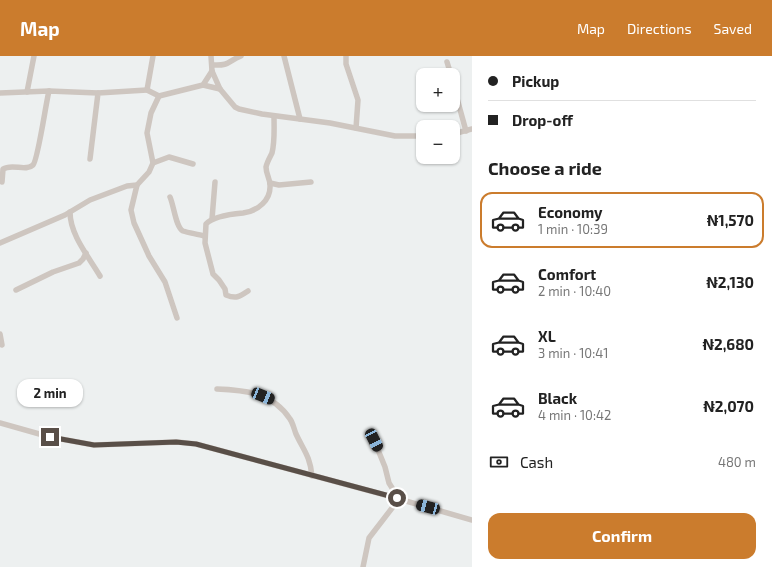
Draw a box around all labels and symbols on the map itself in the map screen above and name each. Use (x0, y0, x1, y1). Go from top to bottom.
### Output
callout: 2 min (17, 379, 83, 407)
car (250, 386, 276, 406)
car (363, 427, 385, 453)
route end (41, 428, 59, 446)
route start (388, 489, 406, 507)
car (415, 498, 441, 516)

